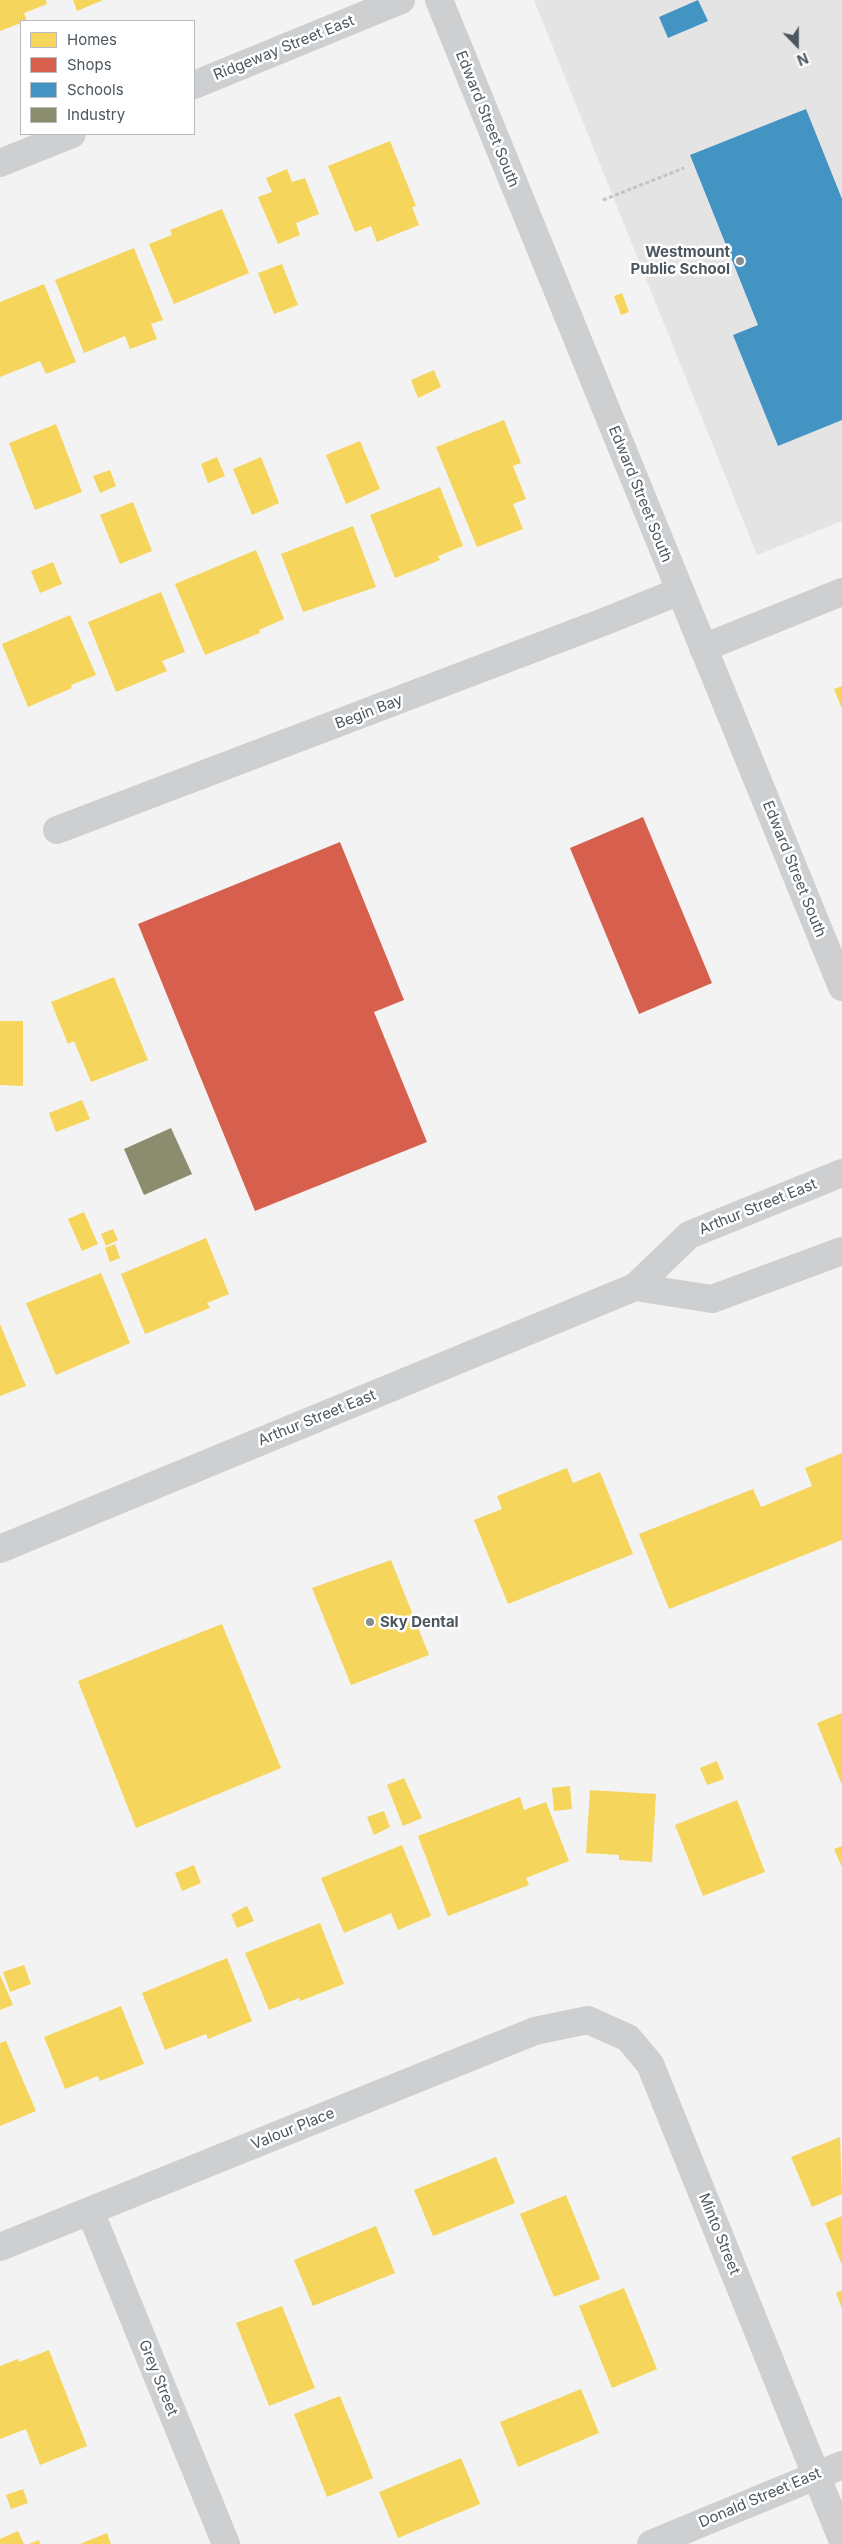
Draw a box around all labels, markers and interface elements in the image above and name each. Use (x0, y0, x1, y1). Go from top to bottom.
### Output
street label: Ridgeway Street East (211, 12, 357, 84)
legend (20, 20, 195, 135)
north arrow (772, 20, 822, 70)
text: Homes (67, 30, 117, 49)
street label: Edward Street South (451, 48, 523, 190)
text: N (795, 49, 811, 69)
text: Shops (67, 55, 112, 74)
text: Schools (67, 80, 124, 99)
text: Industry (67, 105, 125, 124)
place label: Westmount Public School (631, 243, 730, 278)
marker: Westmount Public School (734, 255, 746, 267)
street label: Edward Street South (604, 423, 676, 565)
street label: Begin Bay (333, 691, 405, 733)
street label: Edward Street South (758, 798, 830, 940)
street label: Arthur Street East (696, 1175, 820, 1239)
street label: Arthur Street East (255, 1386, 379, 1450)
place label: Sky Dental (380, 1613, 459, 1631)
marker: Sky Dental (364, 1616, 376, 1628)
street label: Valour Place (249, 2104, 337, 2154)
street label: Minto Street (694, 2191, 744, 2277)
street label: Grey Street (135, 2338, 181, 2418)
street label: Donald Street East (696, 2464, 824, 2532)

